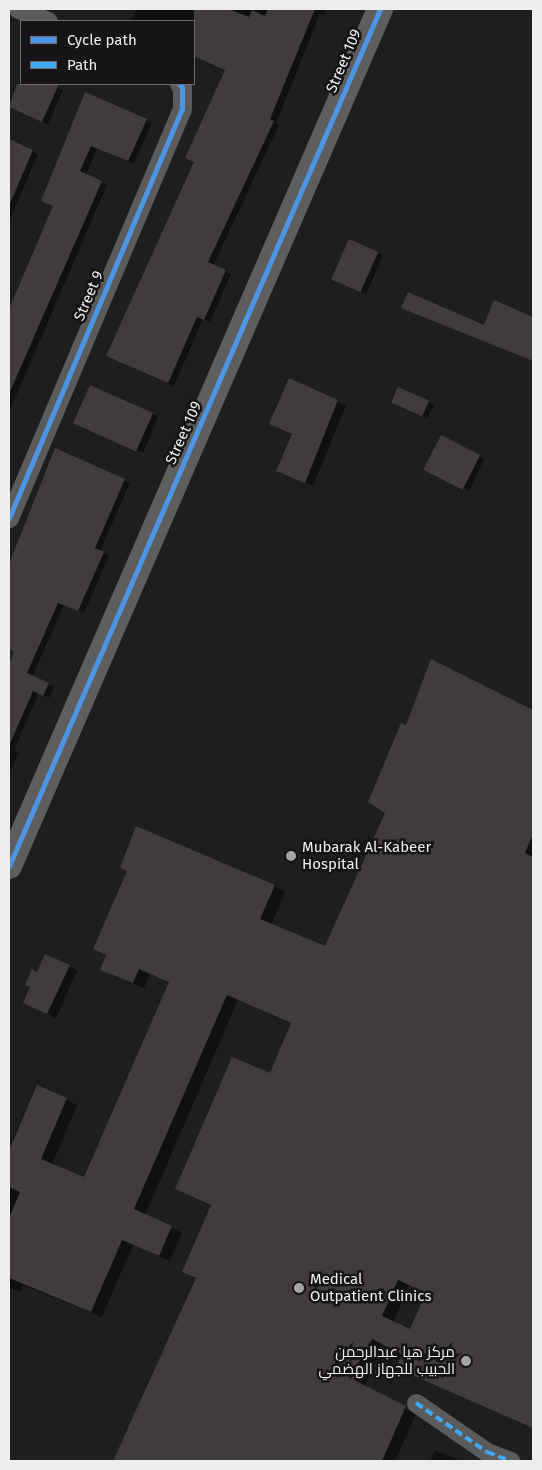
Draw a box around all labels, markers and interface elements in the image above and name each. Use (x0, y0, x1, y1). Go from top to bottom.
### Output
legend (20, 20, 195, 85)
street label: Street 109 (323, 27, 365, 95)
text: Cycle path (67, 31, 137, 49)
text: Path (67, 56, 97, 74)
street label: Street 9 (70, 268, 108, 324)
street label: Street 109 (162, 399, 206, 467)
place label: Mubarak Al-Kabeer Hospital (302, 838, 431, 873)
marker: Mubarak Al-Kabeer Hospital (284, 849, 298, 863)
place label: Medical Outpatient Clinics (310, 1270, 432, 1305)
marker: Medical Outpatient Clinics (292, 1281, 306, 1295)
place label: مركز هيا عبدالرحمن الحبيب للجهاز الهضمي (318, 1343, 455, 1378)
marker: مركز هيا عبدالرحمن الحبيب للجهاز الهضمي (459, 1354, 473, 1368)

